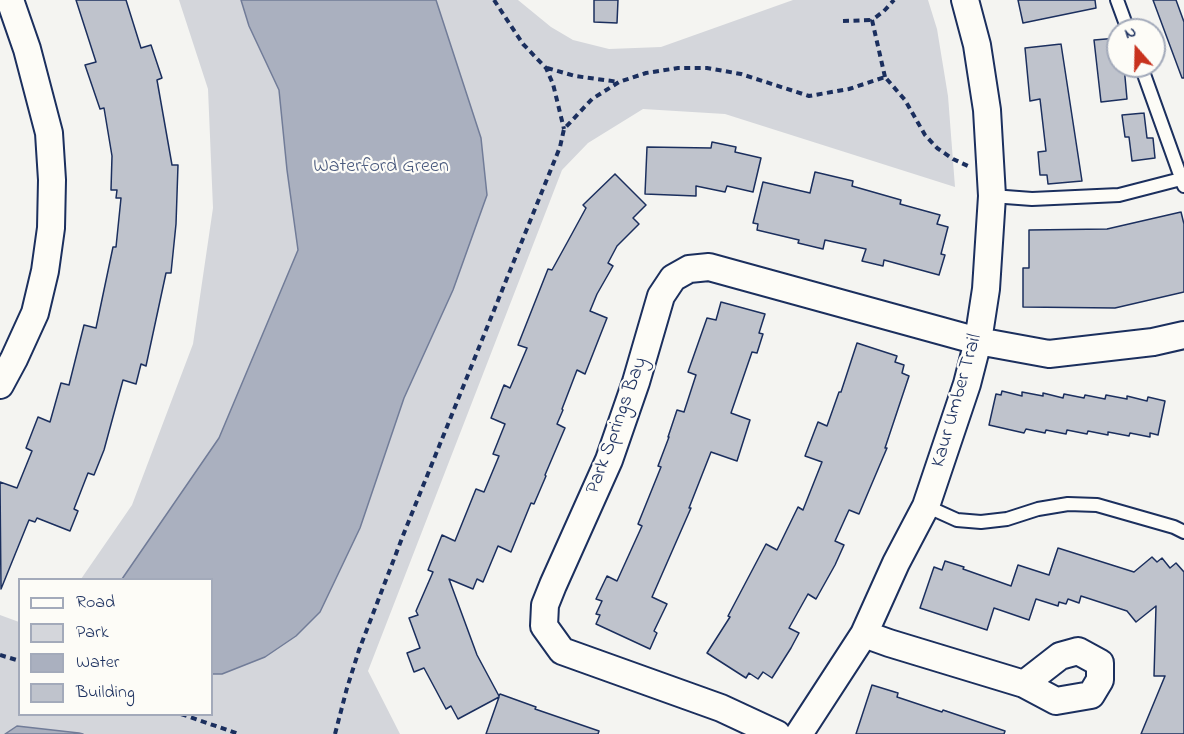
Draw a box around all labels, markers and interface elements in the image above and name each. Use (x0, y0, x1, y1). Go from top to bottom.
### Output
north arrow (1106, 18, 1166, 78)
text: N (1121, 20, 1140, 46)
park label: Waterford Green (313, 156, 449, 180)
street label: Kaur Umber Trail (928, 332, 988, 470)
street label: Park Springs Bay (582, 354, 654, 498)
legend (18, 578, 213, 716)
text: Road (76, 590, 115, 616)
text: Park (76, 620, 109, 646)
text: Water (76, 650, 119, 676)
text: Building (76, 680, 135, 706)

